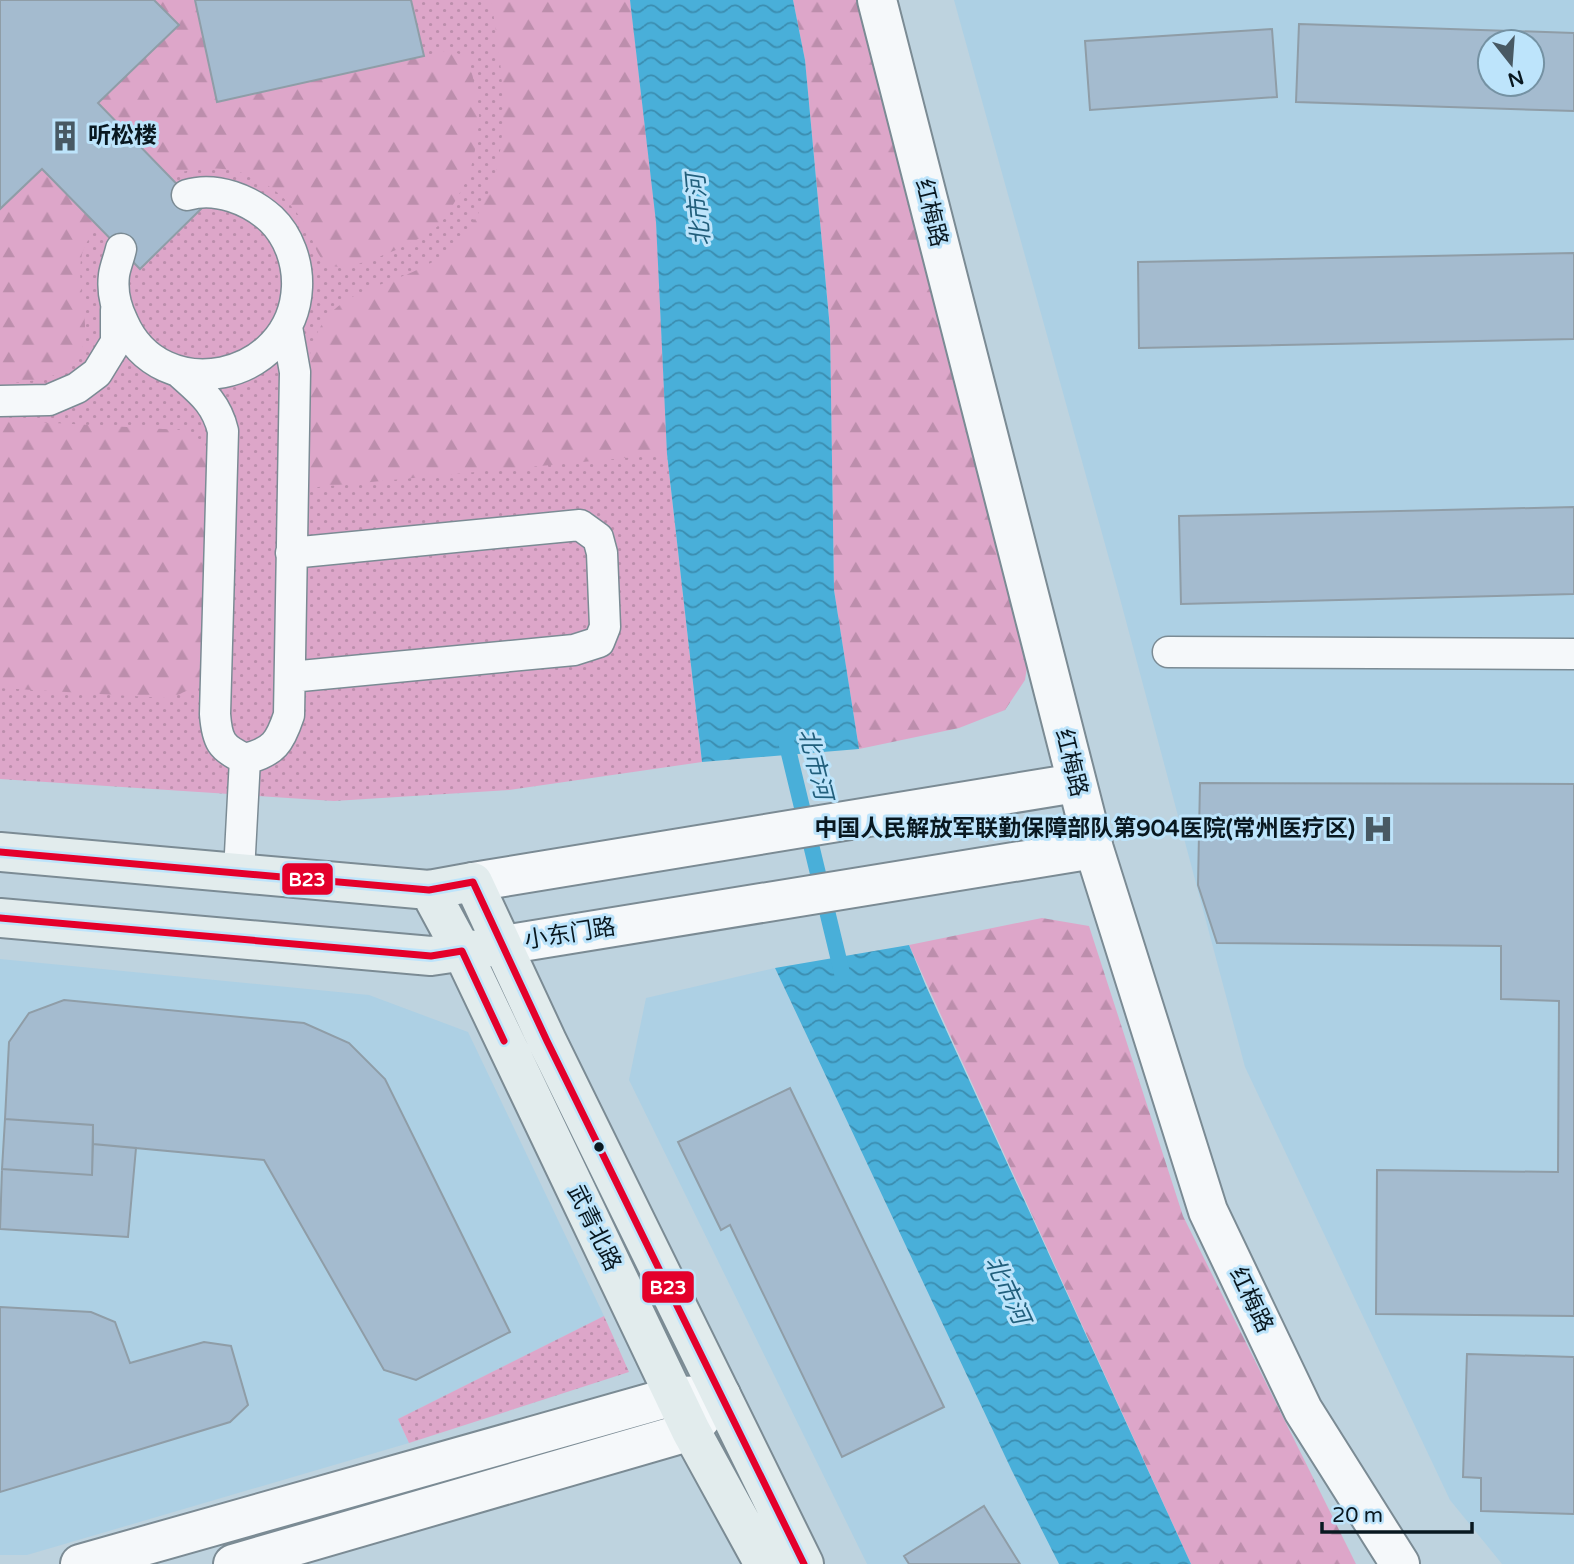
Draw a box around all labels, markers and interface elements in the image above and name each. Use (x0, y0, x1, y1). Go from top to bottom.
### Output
north arrow (1476, 28, 1546, 98)
text: N (1505, 66, 1526, 91)
building icon: 听松楼 (48, 119, 82, 153)
place label: 听松楼 (88, 122, 157, 150)
water label: 北市河 (681, 169, 717, 247)
street label: 红梅路 (909, 176, 953, 250)
water label: 北市河 (792, 726, 839, 806)
street label: 红梅路 (1049, 726, 1093, 800)
hospital icon: 中国人民解放军联勤保障部队第904医院(常州医疗区) (1361, 812, 1395, 846)
place label: 中国人民解放军联勤保障部队第904医院(常州医疗区) (814, 815, 1355, 843)
line badge: B23 (281, 862, 334, 896)
text: B23 (288, 869, 326, 891)
street label: 小东门路 (522, 913, 618, 955)
unlabelled marker (592, 1140, 606, 1154)
street label: 武青北路 (561, 1181, 627, 1275)
water label: 北市河 (979, 1251, 1037, 1332)
street label: 红梅路 (1223, 1263, 1279, 1337)
line badge: B23 (641, 1270, 695, 1304)
text: B23 (649, 1277, 687, 1299)
scale bar (1322, 1490, 1472, 1534)
text: 20 m (1332, 1503, 1383, 1528)

